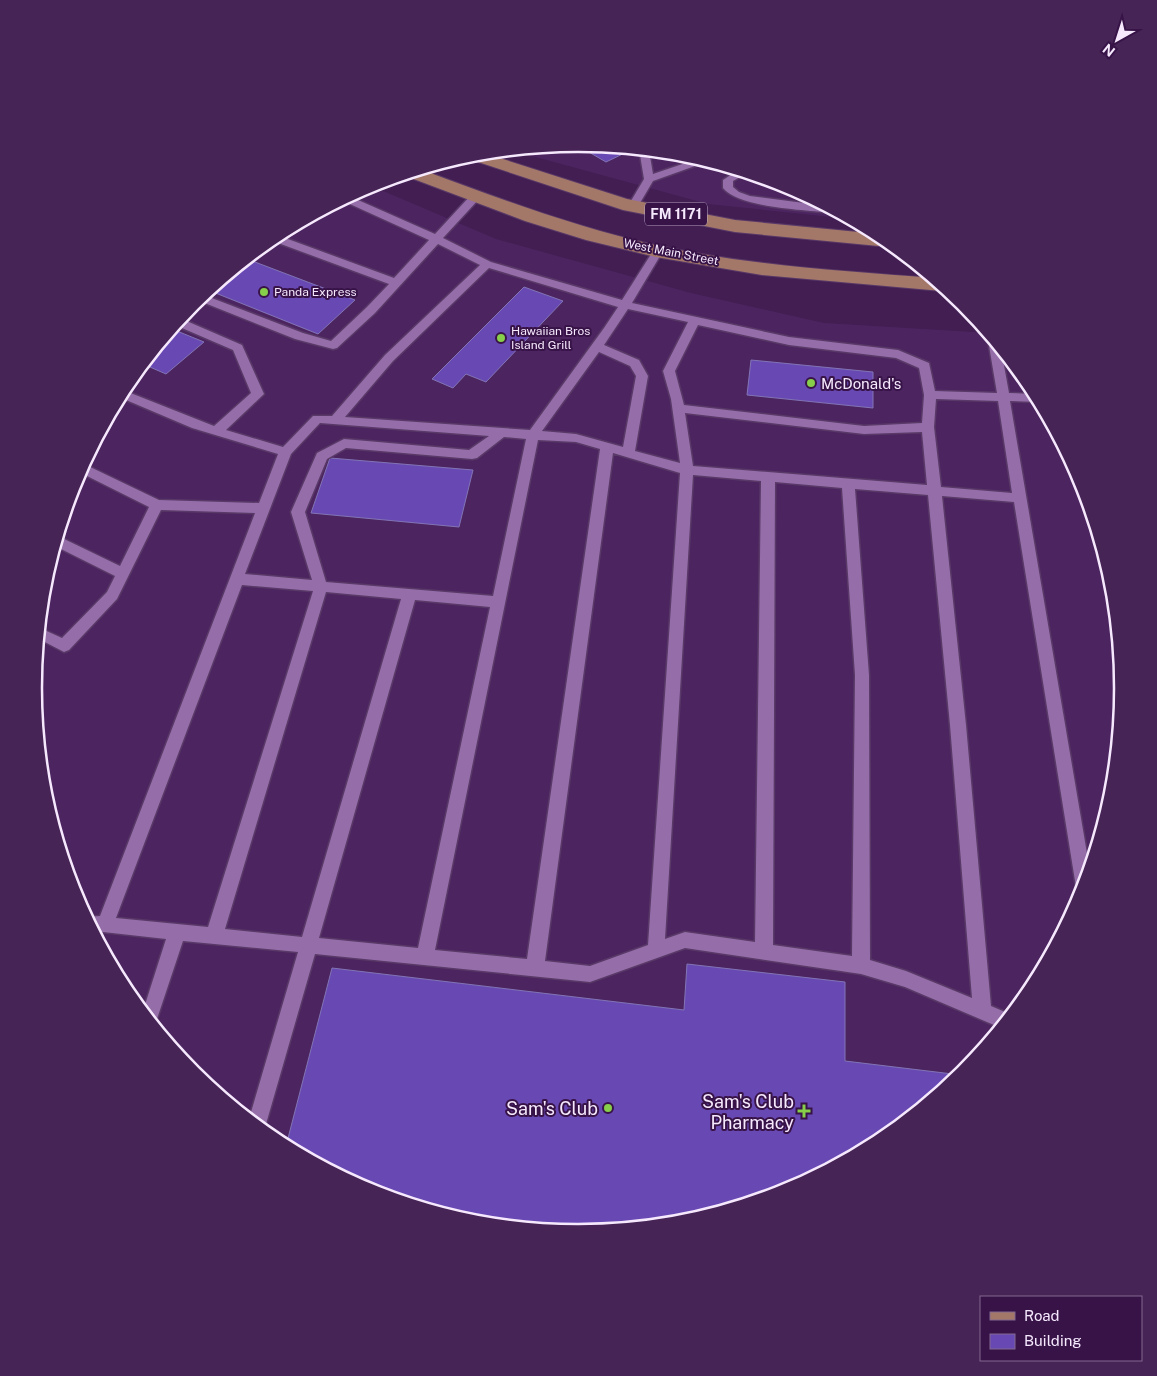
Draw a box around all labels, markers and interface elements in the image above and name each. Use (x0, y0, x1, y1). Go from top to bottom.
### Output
north arrow (1092, 15, 1142, 65)
text: N (1100, 40, 1118, 60)
road number: FM 1171 (645, 202, 707, 225)
street label: West Main Street (622, 236, 720, 268)
place label: Panda Express (274, 285, 357, 299)
marker: Panda Express (258, 286, 270, 298)
place label: Hawaiian Bros Island Grill (511, 324, 590, 352)
marker: Hawaiian Bros Island Grill (495, 332, 507, 344)
place label: McDonald's (821, 375, 901, 392)
marker: McDonald's (805, 377, 817, 389)
place label: Sam's Club Pharmacy (702, 1091, 794, 1133)
place label: Sam's Club (506, 1098, 598, 1119)
marker: Sam's Club (602, 1102, 614, 1114)
marker: Sam's Club Pharmacy (798, 1105, 810, 1117)
legend (980, 1296, 1142, 1361)
text: Road (1024, 1307, 1060, 1324)
text: Building (1024, 1332, 1082, 1349)

